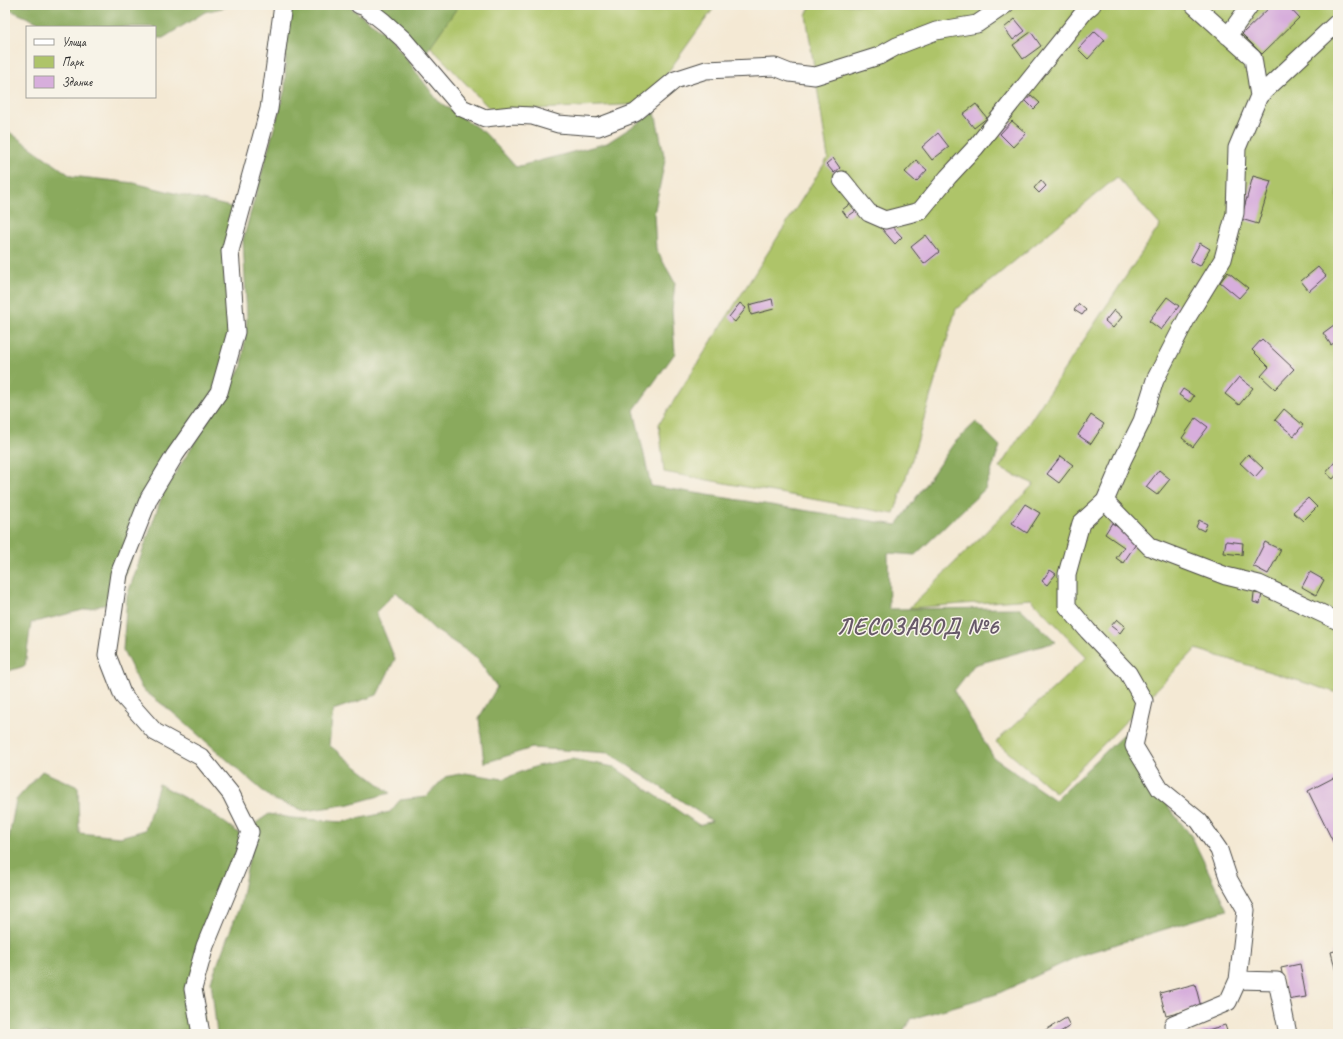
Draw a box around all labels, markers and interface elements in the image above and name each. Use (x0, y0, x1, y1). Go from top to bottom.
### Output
legend (26, 26, 156, 98)
text: Улица (62, 34, 87, 50)
text: Парк (62, 54, 85, 70)
text: Здание (62, 74, 93, 90)
district label: ЛЕСОЗАВОД №6 (837, 612, 1000, 641)

